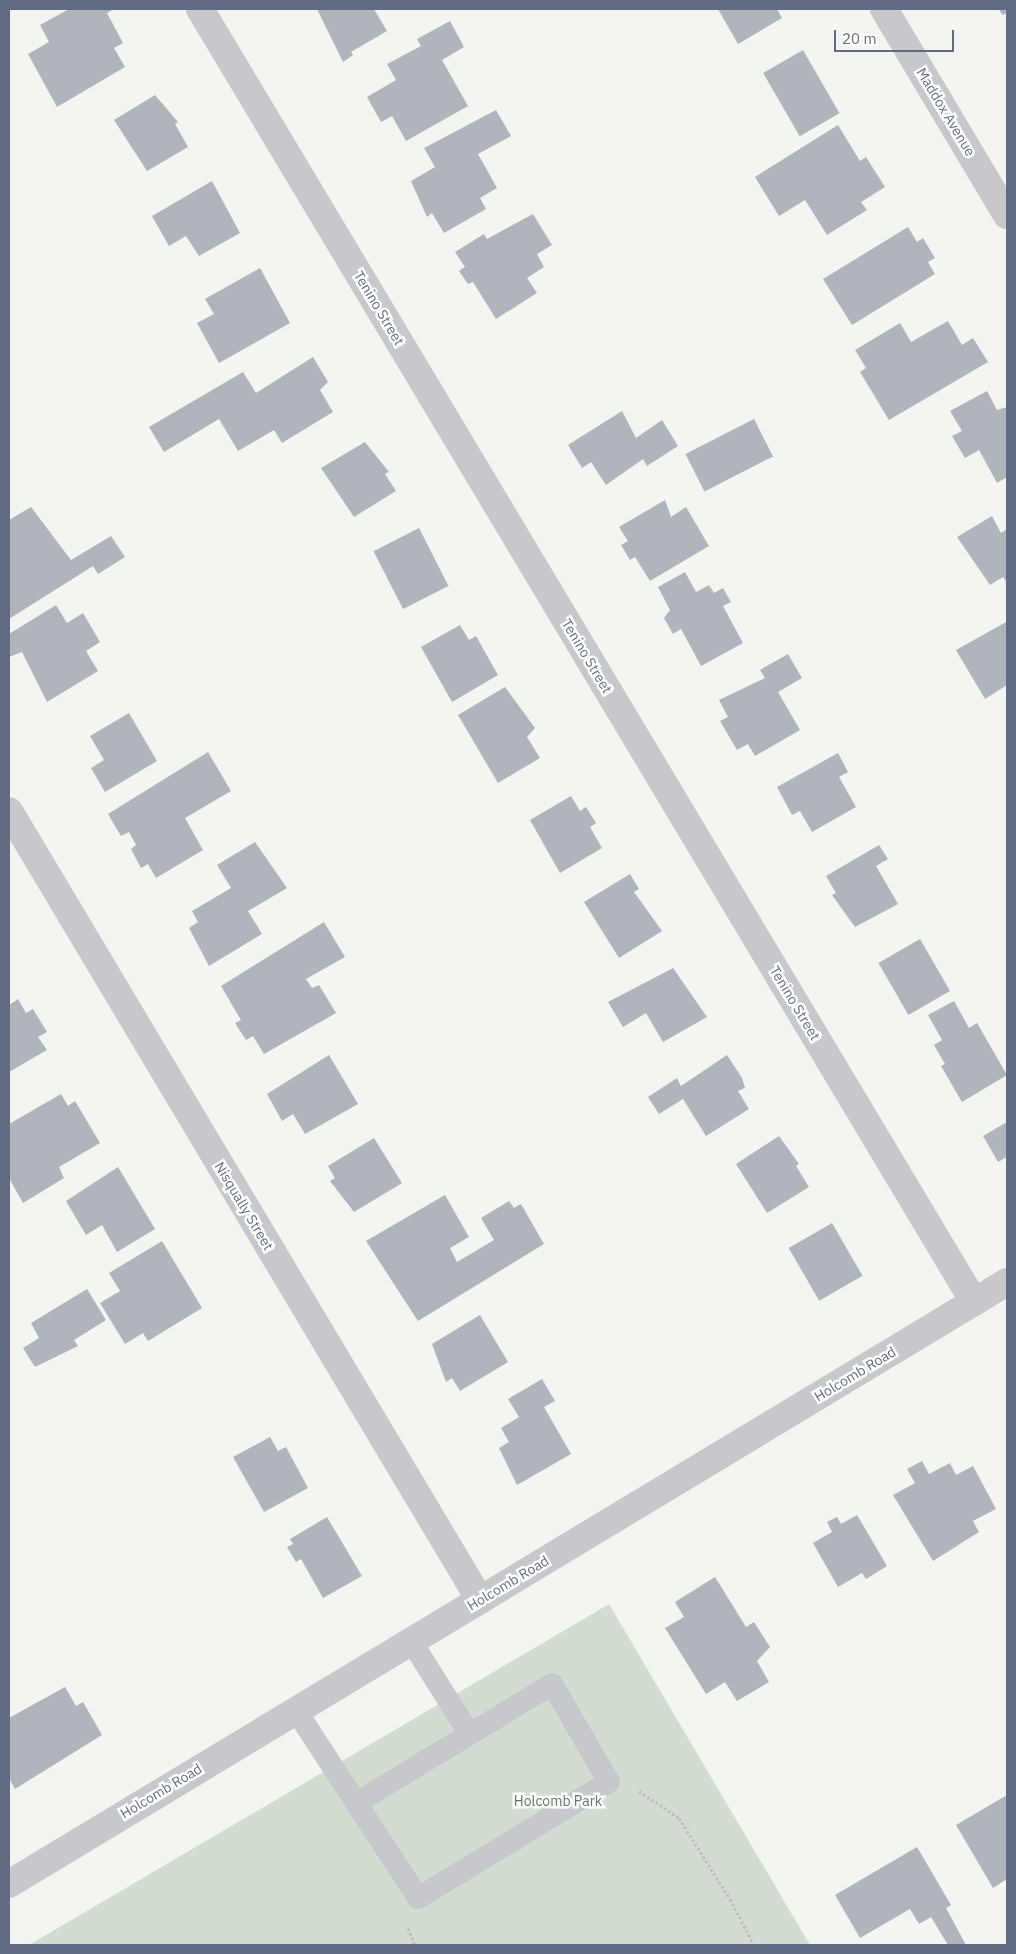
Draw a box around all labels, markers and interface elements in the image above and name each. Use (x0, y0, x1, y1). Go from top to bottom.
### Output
scale bar (836, 20, 956, 52)
text: 20 m (842, 29, 877, 48)
street label: Maddox Avenue (913, 65, 979, 159)
street label: Tenino Street (350, 268, 408, 348)
street label: Tenino Street (558, 616, 616, 696)
street label: Tenino Street (766, 963, 824, 1043)
street label: Nisqually Street (211, 1159, 277, 1253)
street label: Holcomb Road (811, 1343, 899, 1405)
street label: Holcomb Road (464, 1552, 552, 1614)
street label: Holcomb Road (117, 1760, 205, 1822)
park label: Holcomb Park (514, 1793, 602, 1809)

